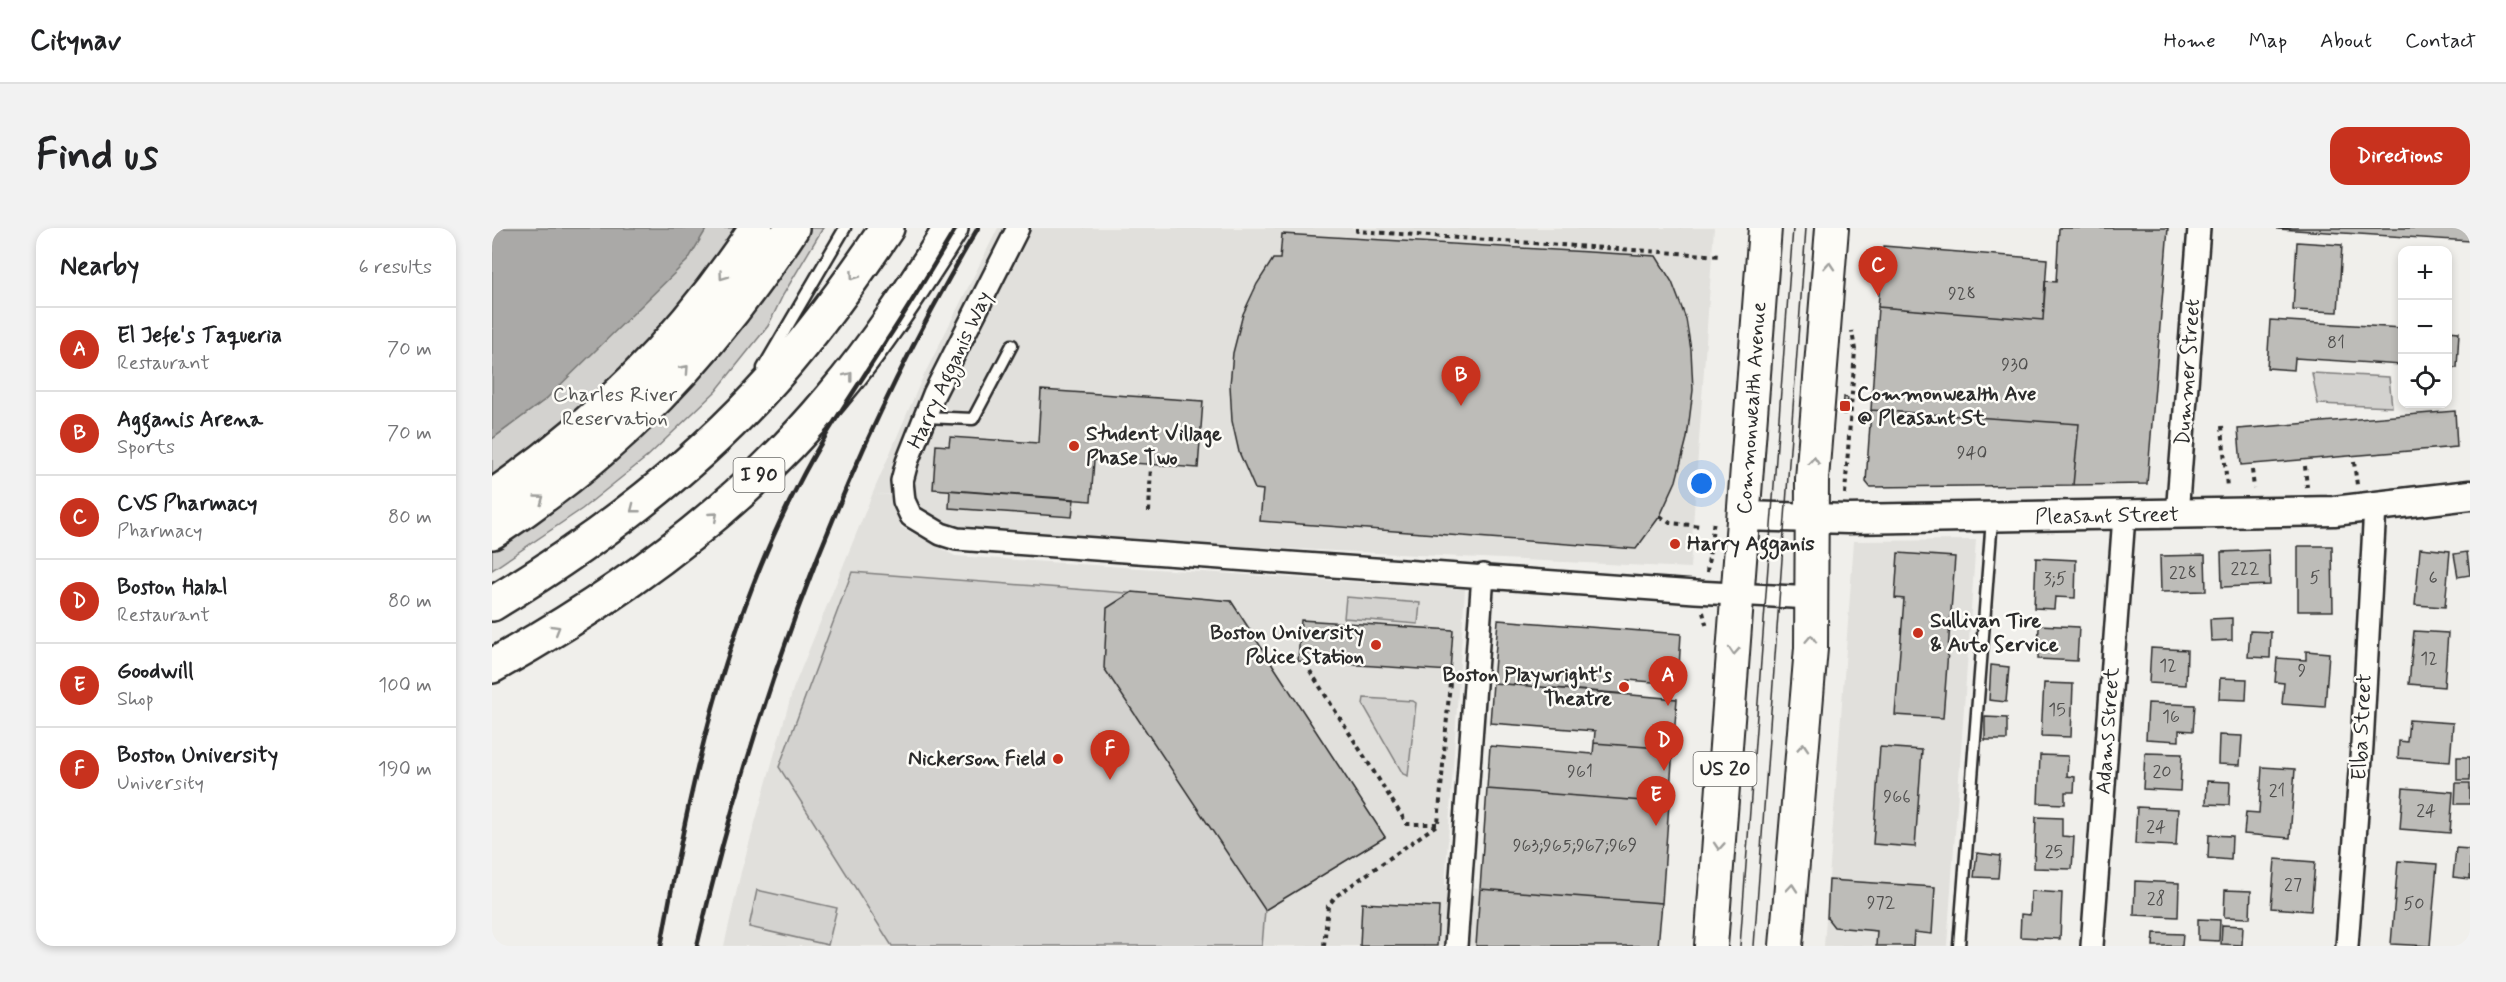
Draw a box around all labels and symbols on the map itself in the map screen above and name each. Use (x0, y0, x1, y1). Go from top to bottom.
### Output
pin: C (1858, 247, 1898, 296)
one-way arrow (1822, 262, 1835, 271)
one-way arrow (719, 270, 730, 281)
one-way arrow (850, 270, 861, 281)
house number: 928 (1948, 282, 1976, 306)
street label: Harry Agganis Way (901, 287, 1001, 454)
street label: Dummer Street (2169, 298, 2207, 446)
street label: Commonwealth Avenue (1731, 301, 1773, 515)
house number: 81 (2327, 331, 2345, 355)
house number: 930 (2001, 353, 2029, 377)
pin: B (1442, 356, 1480, 406)
one-way arrow (678, 365, 689, 376)
one-way arrow (842, 371, 853, 382)
place label: Commonwealth Ave @ Pleasant St (1857, 380, 2036, 432)
park label: Charles River Reservation (553, 381, 678, 433)
marker: Commonwealth Ave @ Pleasant St (1838, 399, 1852, 413)
place label: Student Village Phase Two (1086, 420, 1222, 472)
marker: Student Village Phase Two (1067, 439, 1081, 453)
house number: 940 (1957, 441, 1987, 465)
one-way arrow (1807, 456, 1820, 465)
road number: I 90 (734, 458, 784, 492)
your location (1687, 469, 1716, 498)
one-way arrow (534, 495, 545, 506)
one-way arrow (630, 501, 641, 512)
street label: Pleasant Street (2035, 501, 2179, 531)
one-way arrow (707, 512, 718, 523)
place label: Harry Agganis (1687, 530, 1815, 560)
marker: Harry Agganis (1668, 537, 1682, 551)
house number: 222 (2230, 557, 2260, 581)
house number: 228 (2169, 561, 2197, 585)
house number: 5 (2310, 566, 2321, 590)
house number: 6 (2428, 566, 2438, 590)
house number: 3;5 (2043, 567, 2067, 591)
place label: Sullivan Tire & Auto Service (1930, 607, 2059, 659)
place label: Boston University Police Station (1210, 619, 1364, 671)
one-way arrow (550, 625, 560, 637)
marker: Sullivan Tire & Auto Service (1911, 626, 1925, 640)
one-way arrow (1805, 634, 1818, 643)
marker: Boston University Police Station (1369, 638, 1383, 652)
one-way arrow (1727, 647, 1740, 656)
house number: 12 (2420, 647, 2438, 671)
house number: 12 (2159, 654, 2177, 678)
pin: A (1648, 656, 1688, 706)
house number: 9 (2298, 659, 2307, 683)
place label: Boston Playwright's Theatre (1443, 661, 1613, 713)
street label: Adams Street (2090, 666, 2126, 796)
street label: Elba Street (2345, 673, 2379, 781)
marker: Boston Playwright's Theatre (1617, 680, 1631, 694)
house number: 15 (2048, 698, 2066, 722)
house number: 16 (2162, 705, 2180, 729)
pin: D (1644, 722, 1684, 771)
pin: F (1090, 730, 1130, 780)
one-way arrow (1797, 742, 1810, 751)
place label: Nickerson Field (908, 745, 1046, 773)
marker: Nickerson Field (1051, 752, 1065, 766)
road number: US 20 (1694, 752, 1756, 786)
house number: 961 (1567, 760, 1593, 784)
house number: 20 (2152, 760, 2172, 784)
pin: E (1636, 776, 1676, 826)
house number: 21 (2269, 779, 2285, 803)
house number: 966 (1883, 785, 1911, 809)
house number: 24 (2416, 799, 2436, 823)
house number: 24 (2146, 815, 2166, 839)
house number: 963;965;967;969 (1513, 834, 1637, 858)
house number: 25 (2045, 840, 2063, 864)
one-way arrow (1713, 841, 1726, 850)
house number: 27 (2284, 873, 2302, 897)
one-way arrow (1785, 883, 1798, 892)
house number: 28 (2147, 887, 2165, 911)
house number: 972 (1867, 891, 1896, 915)
house number: 50 (2403, 892, 2425, 916)

